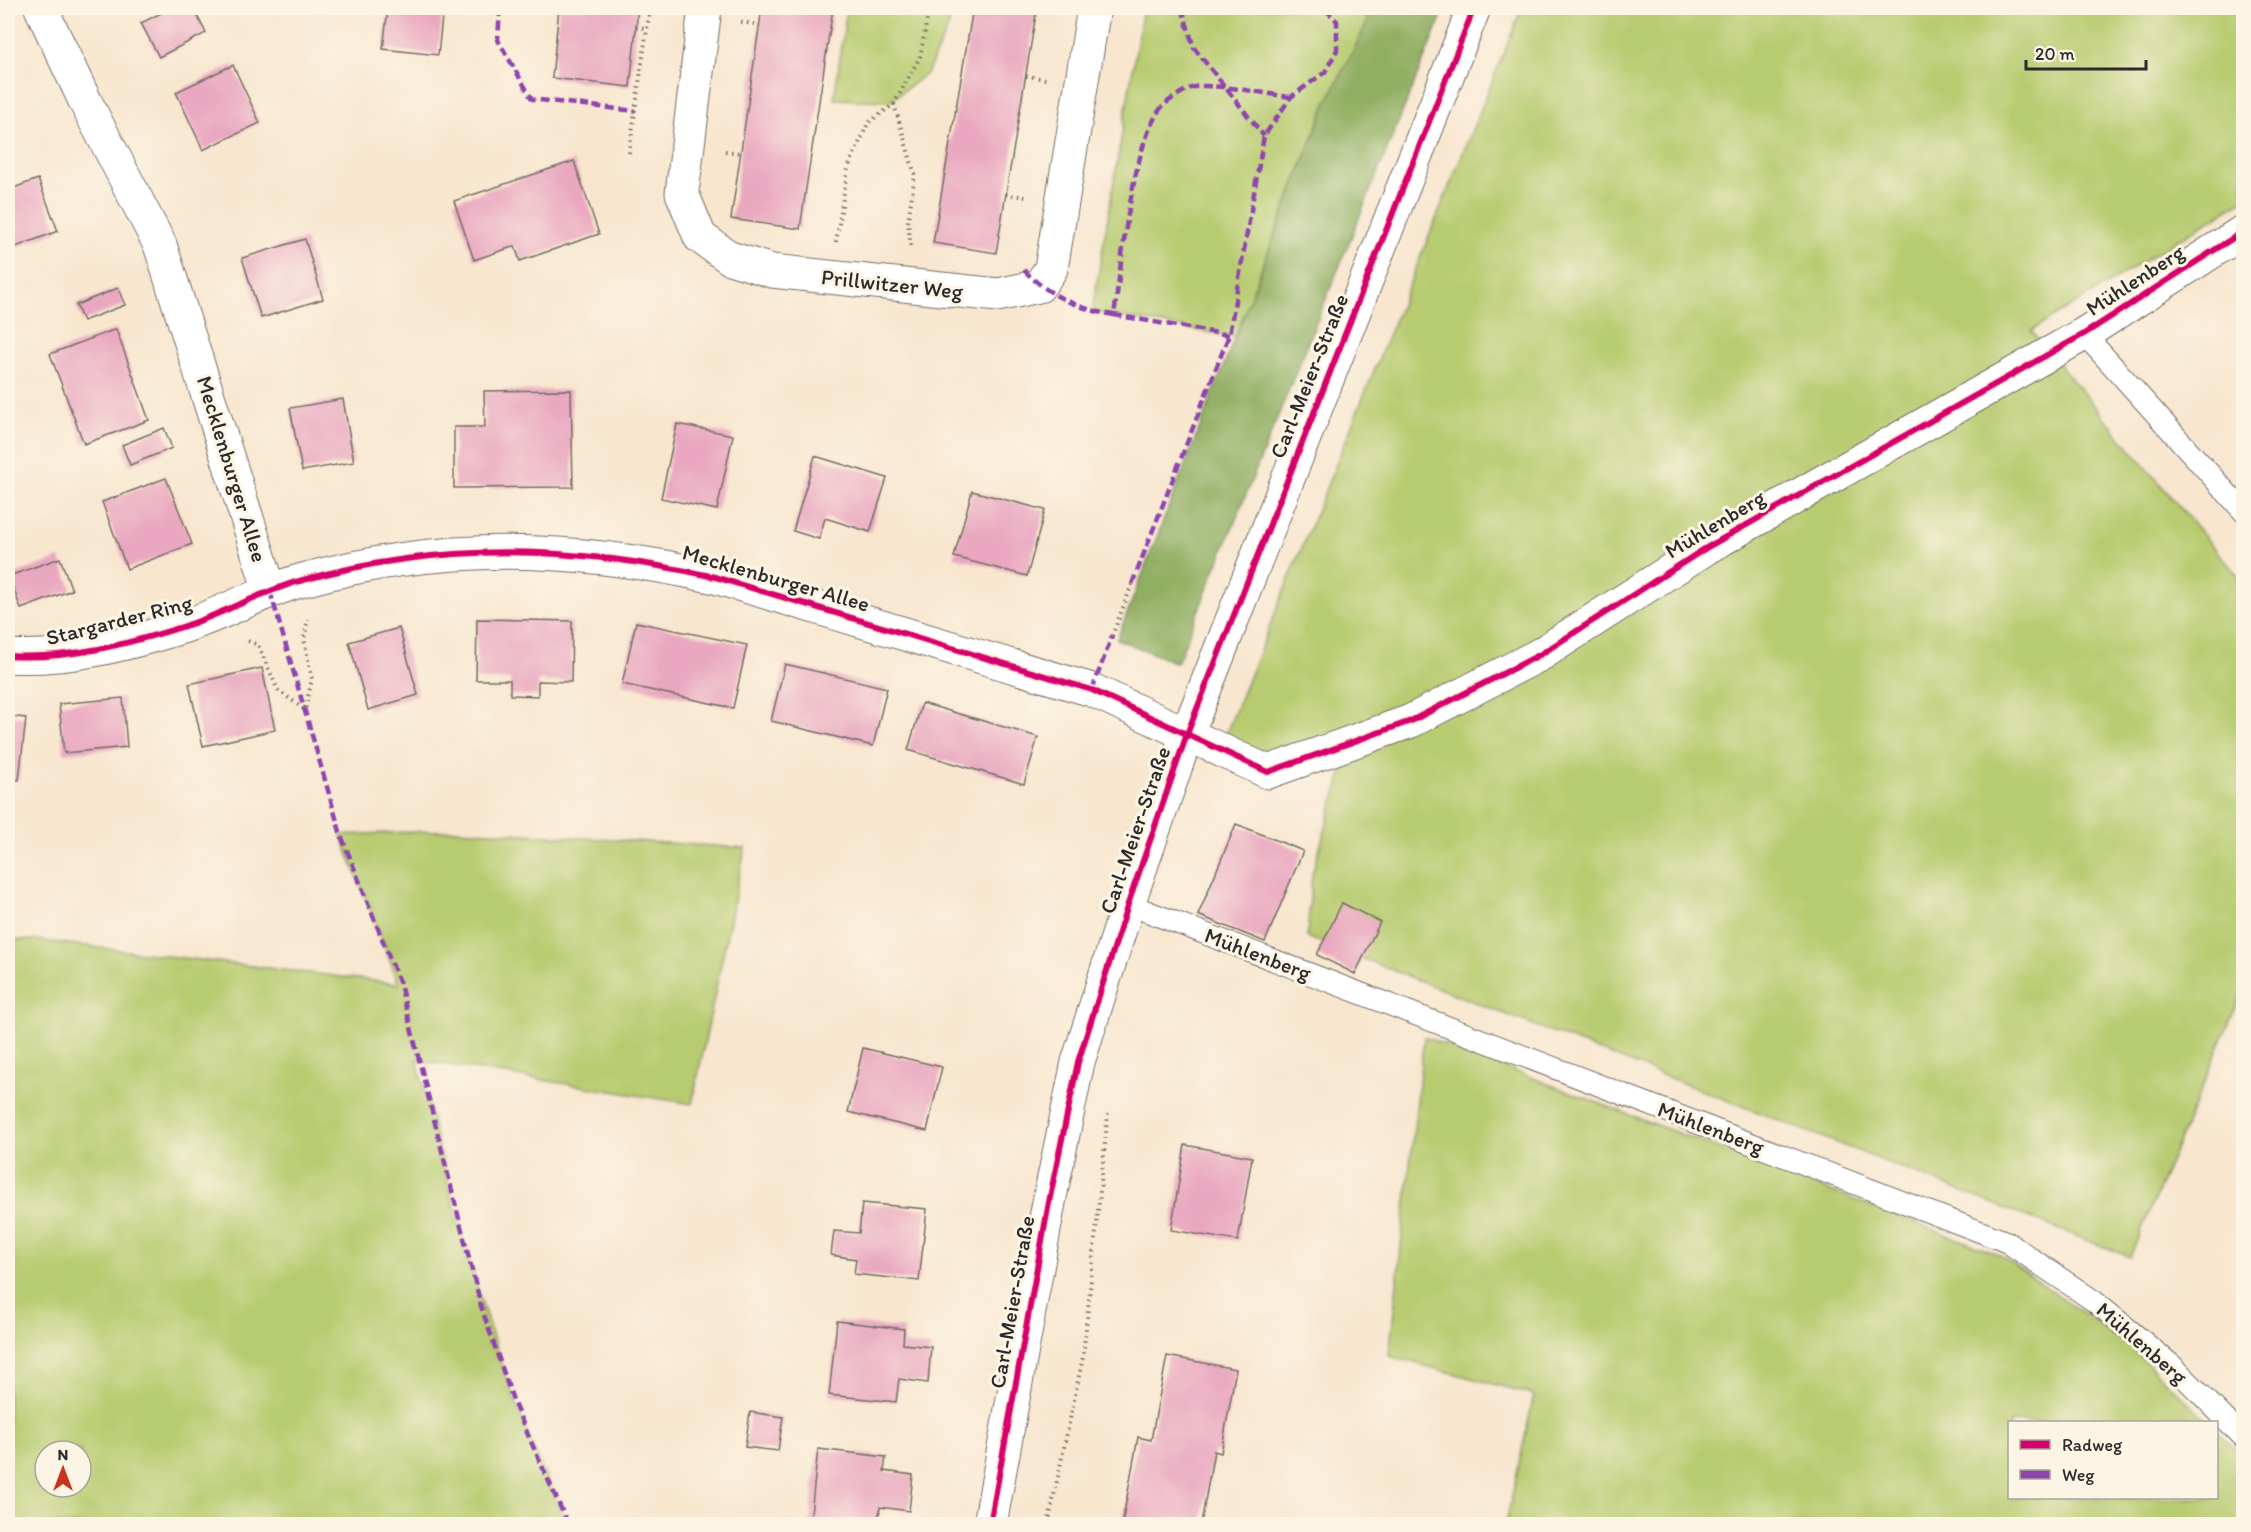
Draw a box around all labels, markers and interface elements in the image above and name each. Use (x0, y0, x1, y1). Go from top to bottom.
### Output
scale bar (2026, 33, 2146, 71)
text: 20 m (2035, 43, 2075, 65)
street label: Mühlenberg (2081, 238, 2190, 322)
street label: Prillwitzer Weg (820, 263, 965, 305)
street label: Carl-Meier-Straße (1264, 290, 1354, 462)
street label: Mecklenburger Allee (191, 373, 273, 565)
street label: Mühlenberg (1660, 483, 1771, 564)
street label: Mecklenburger Allee (679, 538, 873, 618)
street label: Stargarder Ring (43, 589, 196, 651)
street label: Carl-Meier-Straße (1094, 743, 1176, 917)
street label: Mühlenberg (1201, 921, 1316, 987)
street label: Mühlenberg (1654, 1095, 1769, 1161)
street label: Carl-Meier-Straße (984, 1213, 1040, 1391)
street label: Mühlenberg (2091, 1296, 2194, 1390)
legend (2008, 1421, 2218, 1499)
text: Radweg (2062, 1434, 2123, 1456)
north arrow (33, 1439, 93, 1499)
text: N (58, 1445, 68, 1464)
text: Weg (2062, 1464, 2095, 1486)

